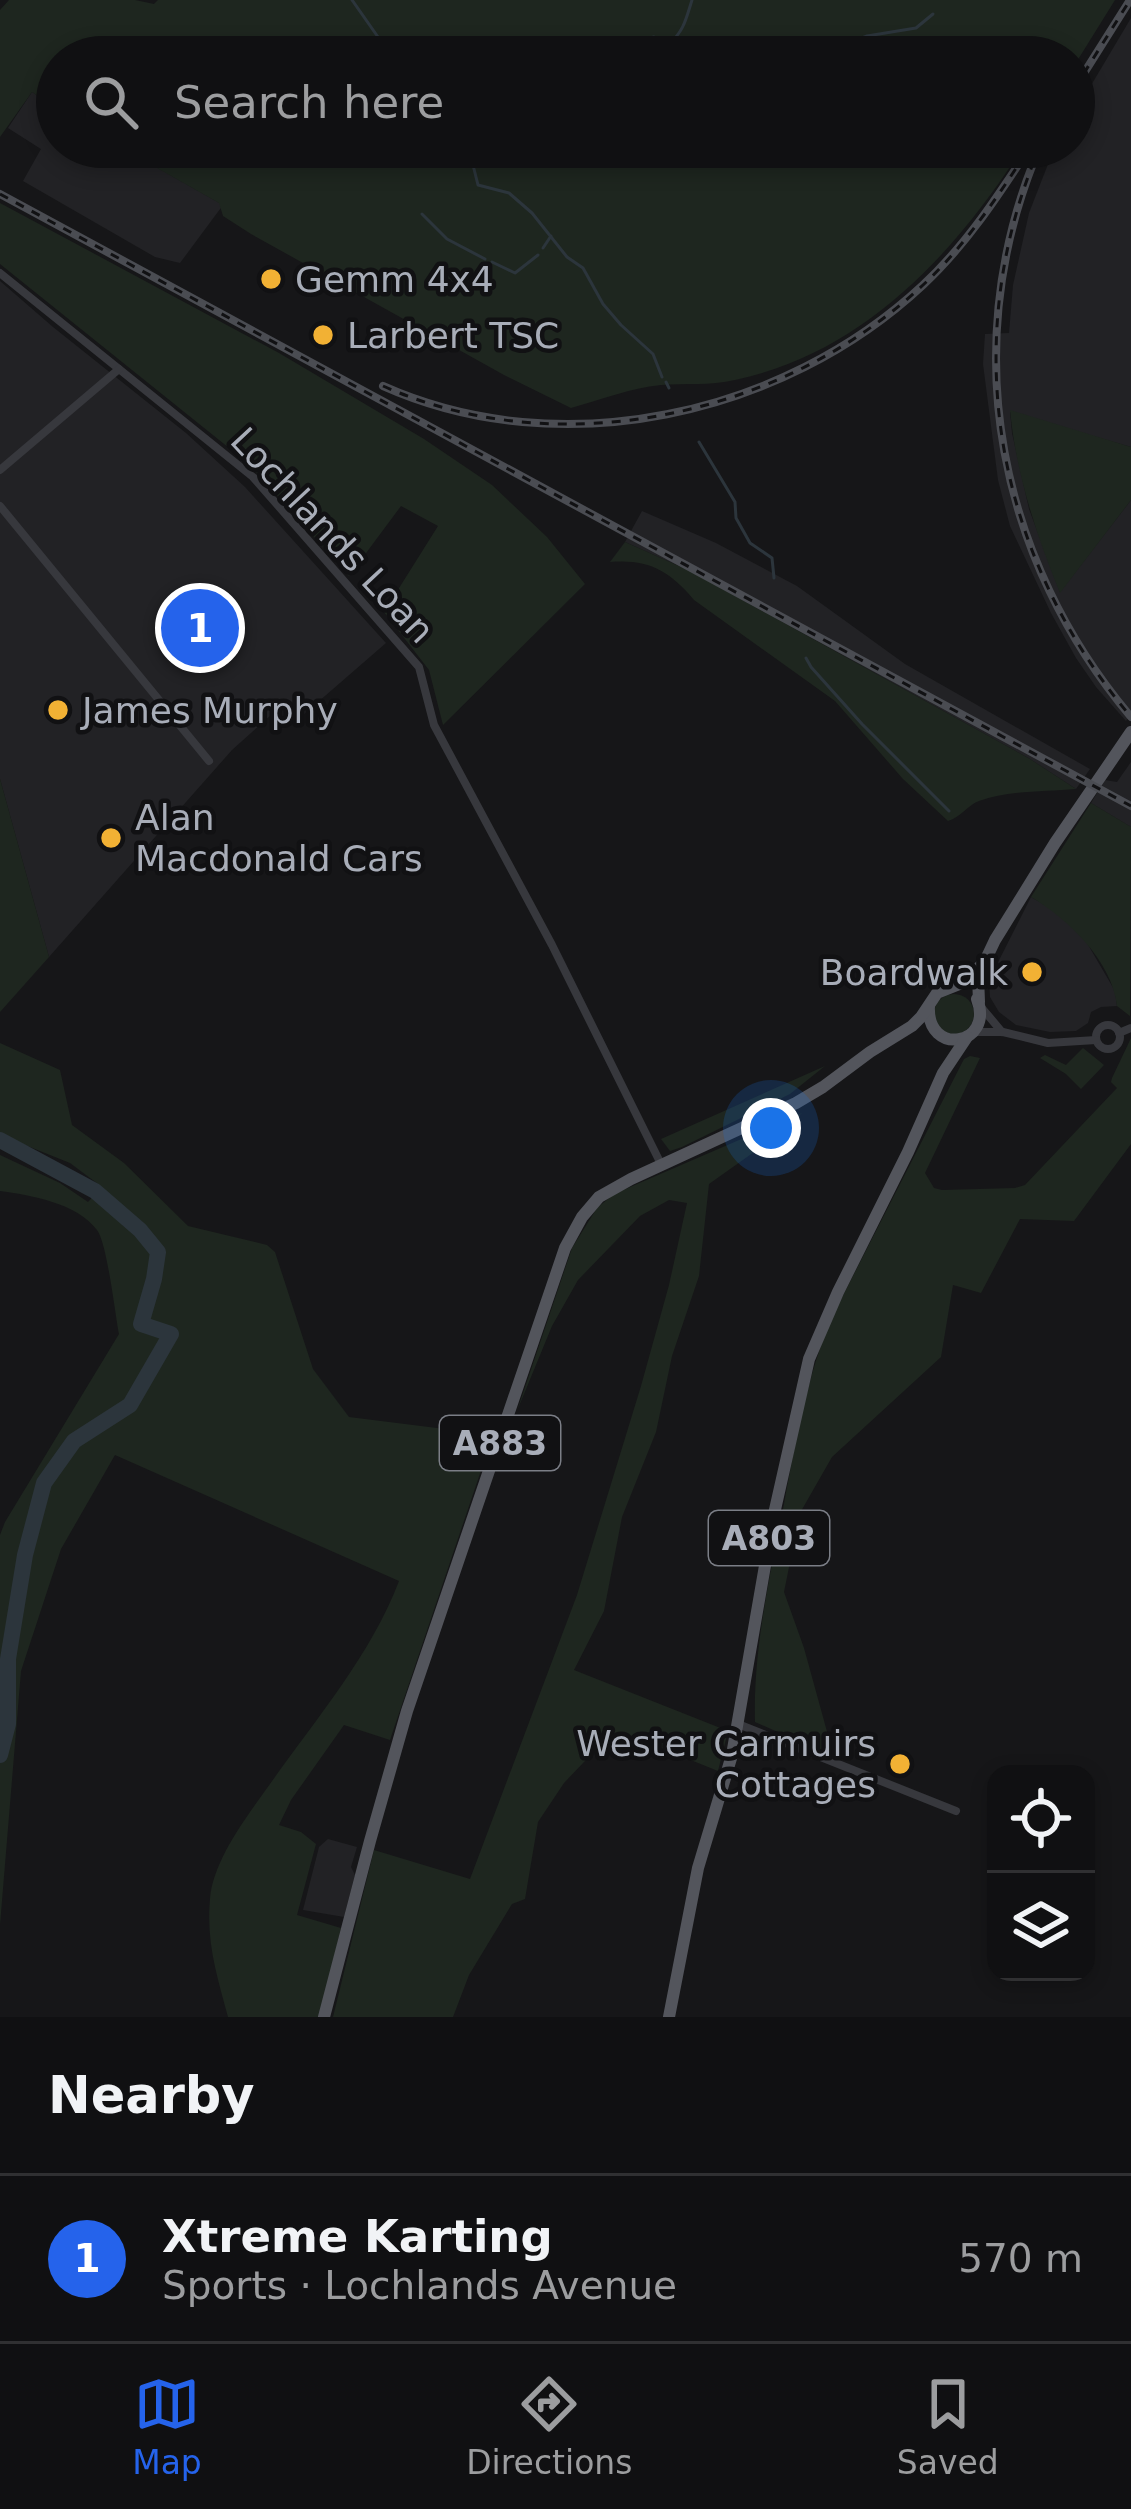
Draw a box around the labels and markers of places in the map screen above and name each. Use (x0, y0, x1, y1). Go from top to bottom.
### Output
place label: Gemm 4x4 (295, 259, 494, 300)
marker: Gemm 4x4 (258, 266, 284, 292)
place label: Larbert TSC (347, 315, 559, 356)
marker: Larbert TSC (310, 322, 336, 348)
pin: 1 (161, 583, 239, 673)
place label: James Murphy (80, 690, 338, 731)
marker: James Murphy (45, 697, 71, 723)
place label: Alan Macdonald Cars (135, 797, 423, 879)
marker: Alan Macdonald Cars (98, 825, 124, 851)
place label: Boardwalk (820, 952, 1008, 993)
marker: Boardwalk (1019, 959, 1045, 985)
place label: Wester Carmuirs Cottages (576, 1723, 876, 1805)
marker: Wester Carmuirs Cottages (887, 1751, 913, 1777)

